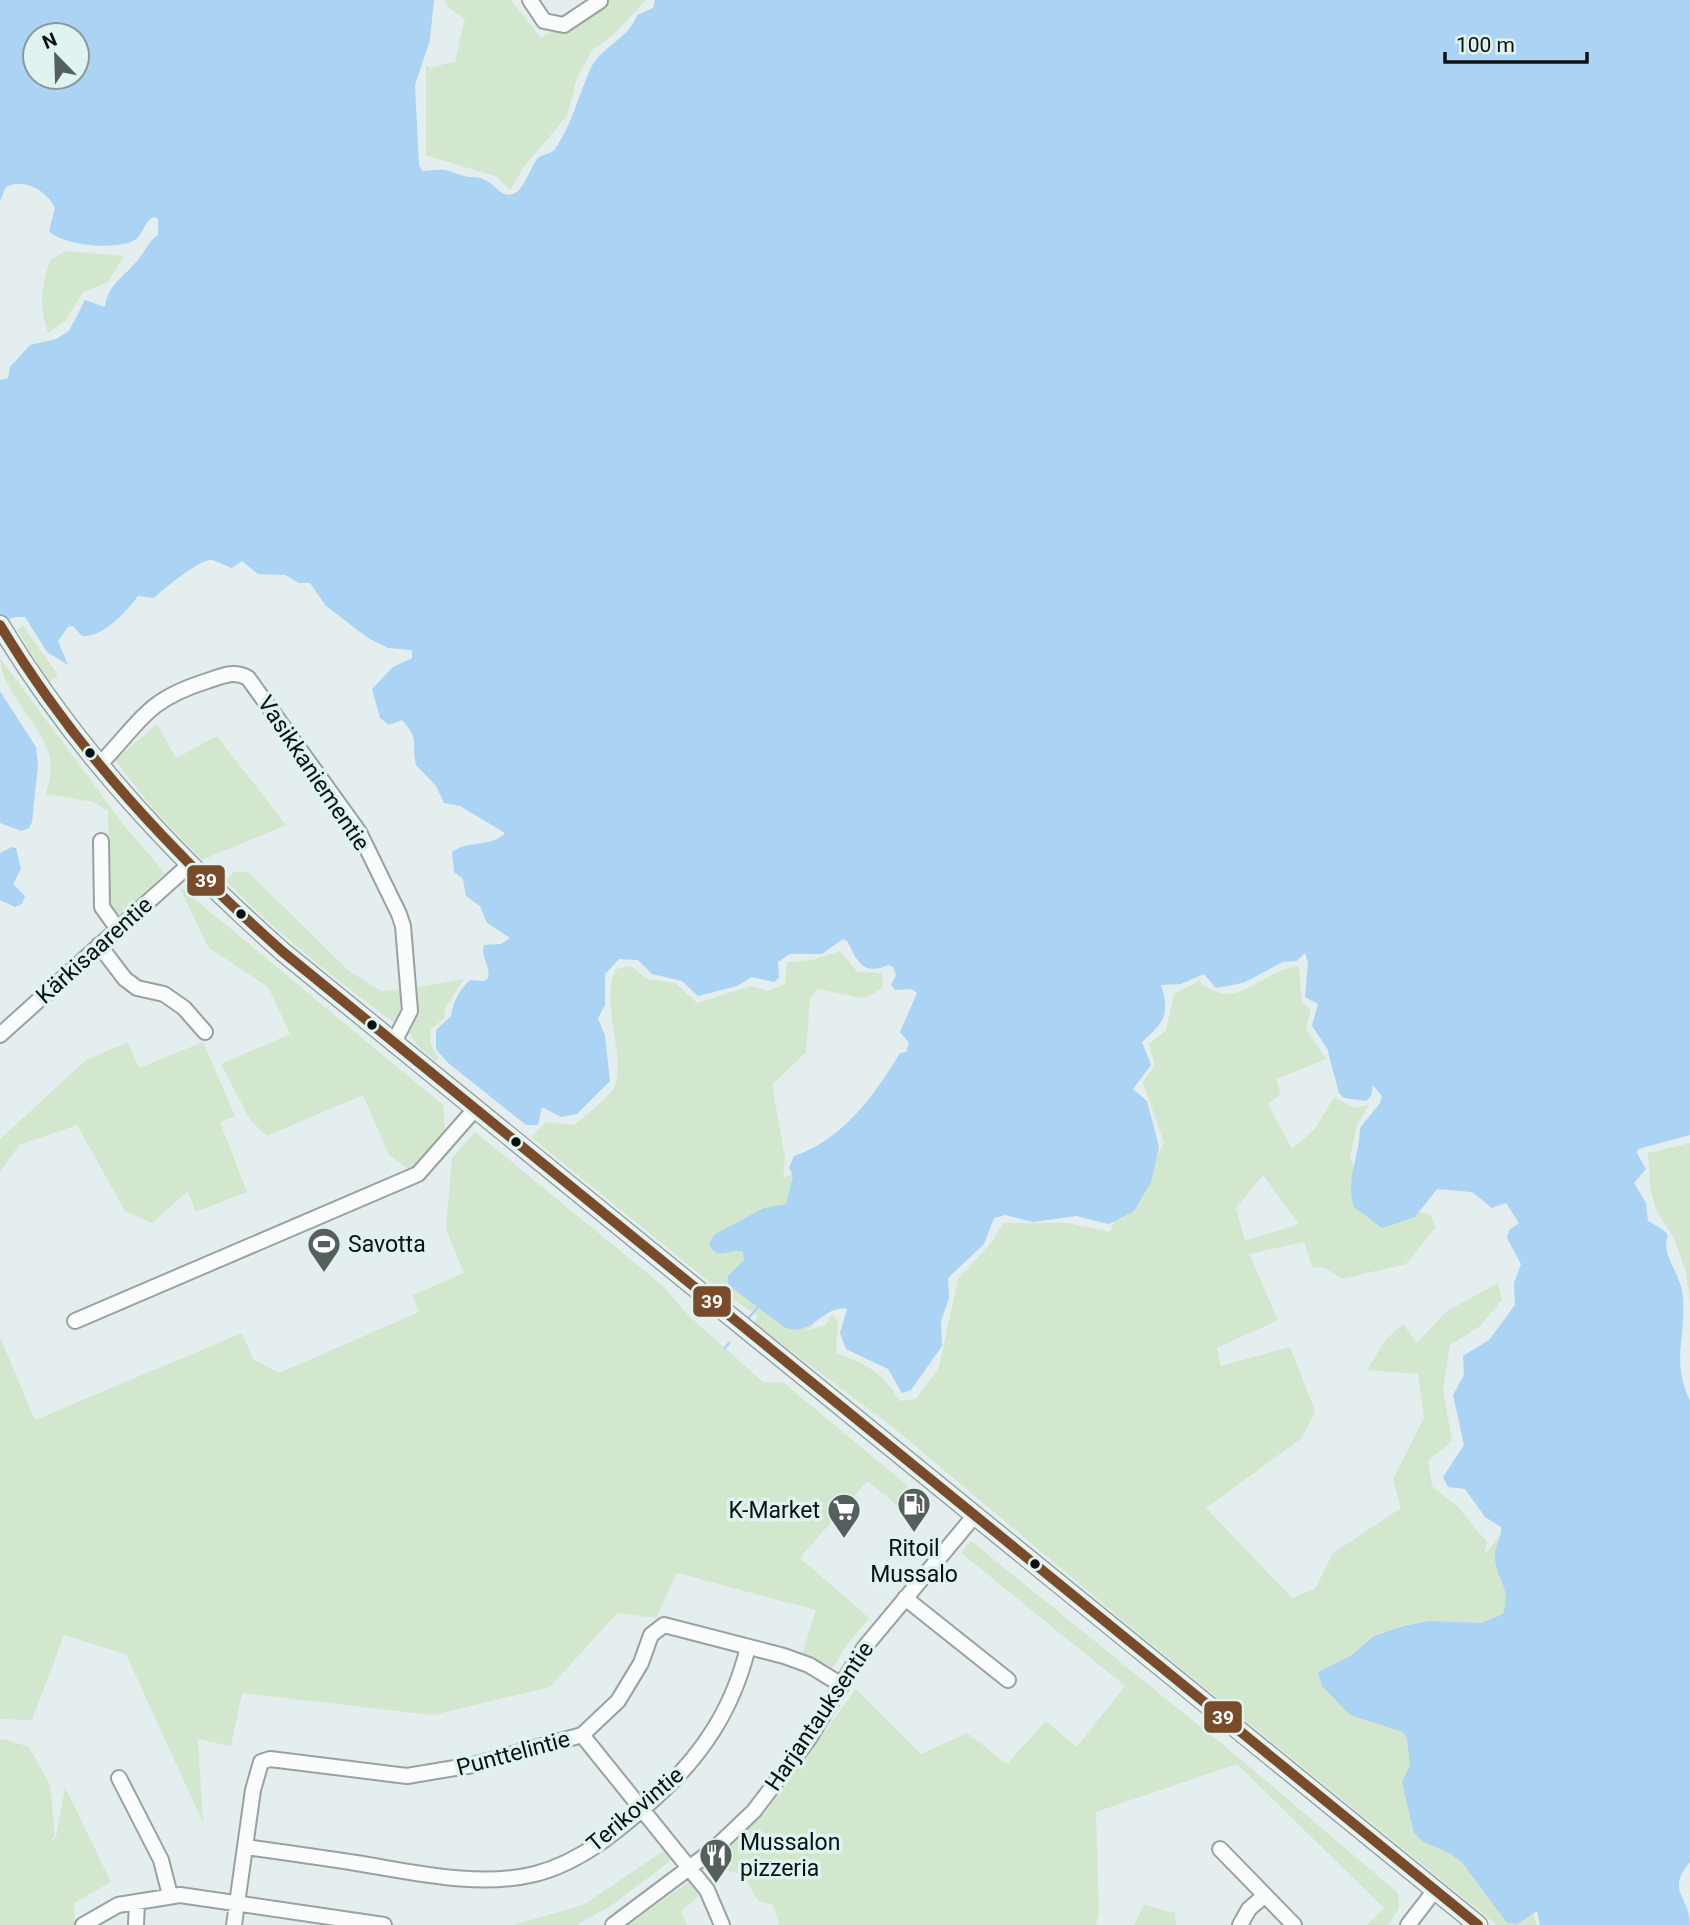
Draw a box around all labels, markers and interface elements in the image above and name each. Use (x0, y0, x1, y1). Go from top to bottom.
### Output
north arrow (21, 21, 91, 91)
scale bar (1445, 21, 1587, 65)
text: N (39, 28, 60, 54)
text: 100 m (1456, 33, 1515, 57)
street label: Vasikkaniementie (252, 691, 375, 856)
unlabelled marker (83, 746, 97, 760)
line badge: 39 (186, 864, 226, 897)
text: 39 (195, 869, 217, 892)
street label: Kärkisaarentie (31, 891, 158, 1009)
unlabelled marker (234, 907, 248, 921)
unlabelled marker (365, 1018, 379, 1032)
unlabelled marker (509, 1135, 523, 1149)
sports icon: Savotta (305, 1225, 343, 1274)
place label: Savotta (348, 1231, 426, 1258)
line badge: 39 (692, 1285, 732, 1318)
text: 39 (701, 1290, 723, 1313)
fuel station icon: Ritoil Mussalo (895, 1485, 933, 1534)
supermarket icon: K-Market (825, 1491, 863, 1540)
place label: K-Market (728, 1497, 820, 1524)
place label: Ritoil Mussalo (870, 1535, 958, 1588)
unlabelled marker (1028, 1557, 1042, 1571)
street label: Harjantauksentie (760, 1637, 879, 1796)
line badge: 39 (1203, 1700, 1243, 1734)
text: 39 (1212, 1706, 1234, 1729)
street label: Punttelintie (453, 1725, 573, 1782)
street label: Terikovintie (582, 1761, 689, 1858)
place label: Mussalon pizzeria (740, 1829, 840, 1882)
restaurant icon: Mussalon pizzeria (697, 1836, 735, 1885)

